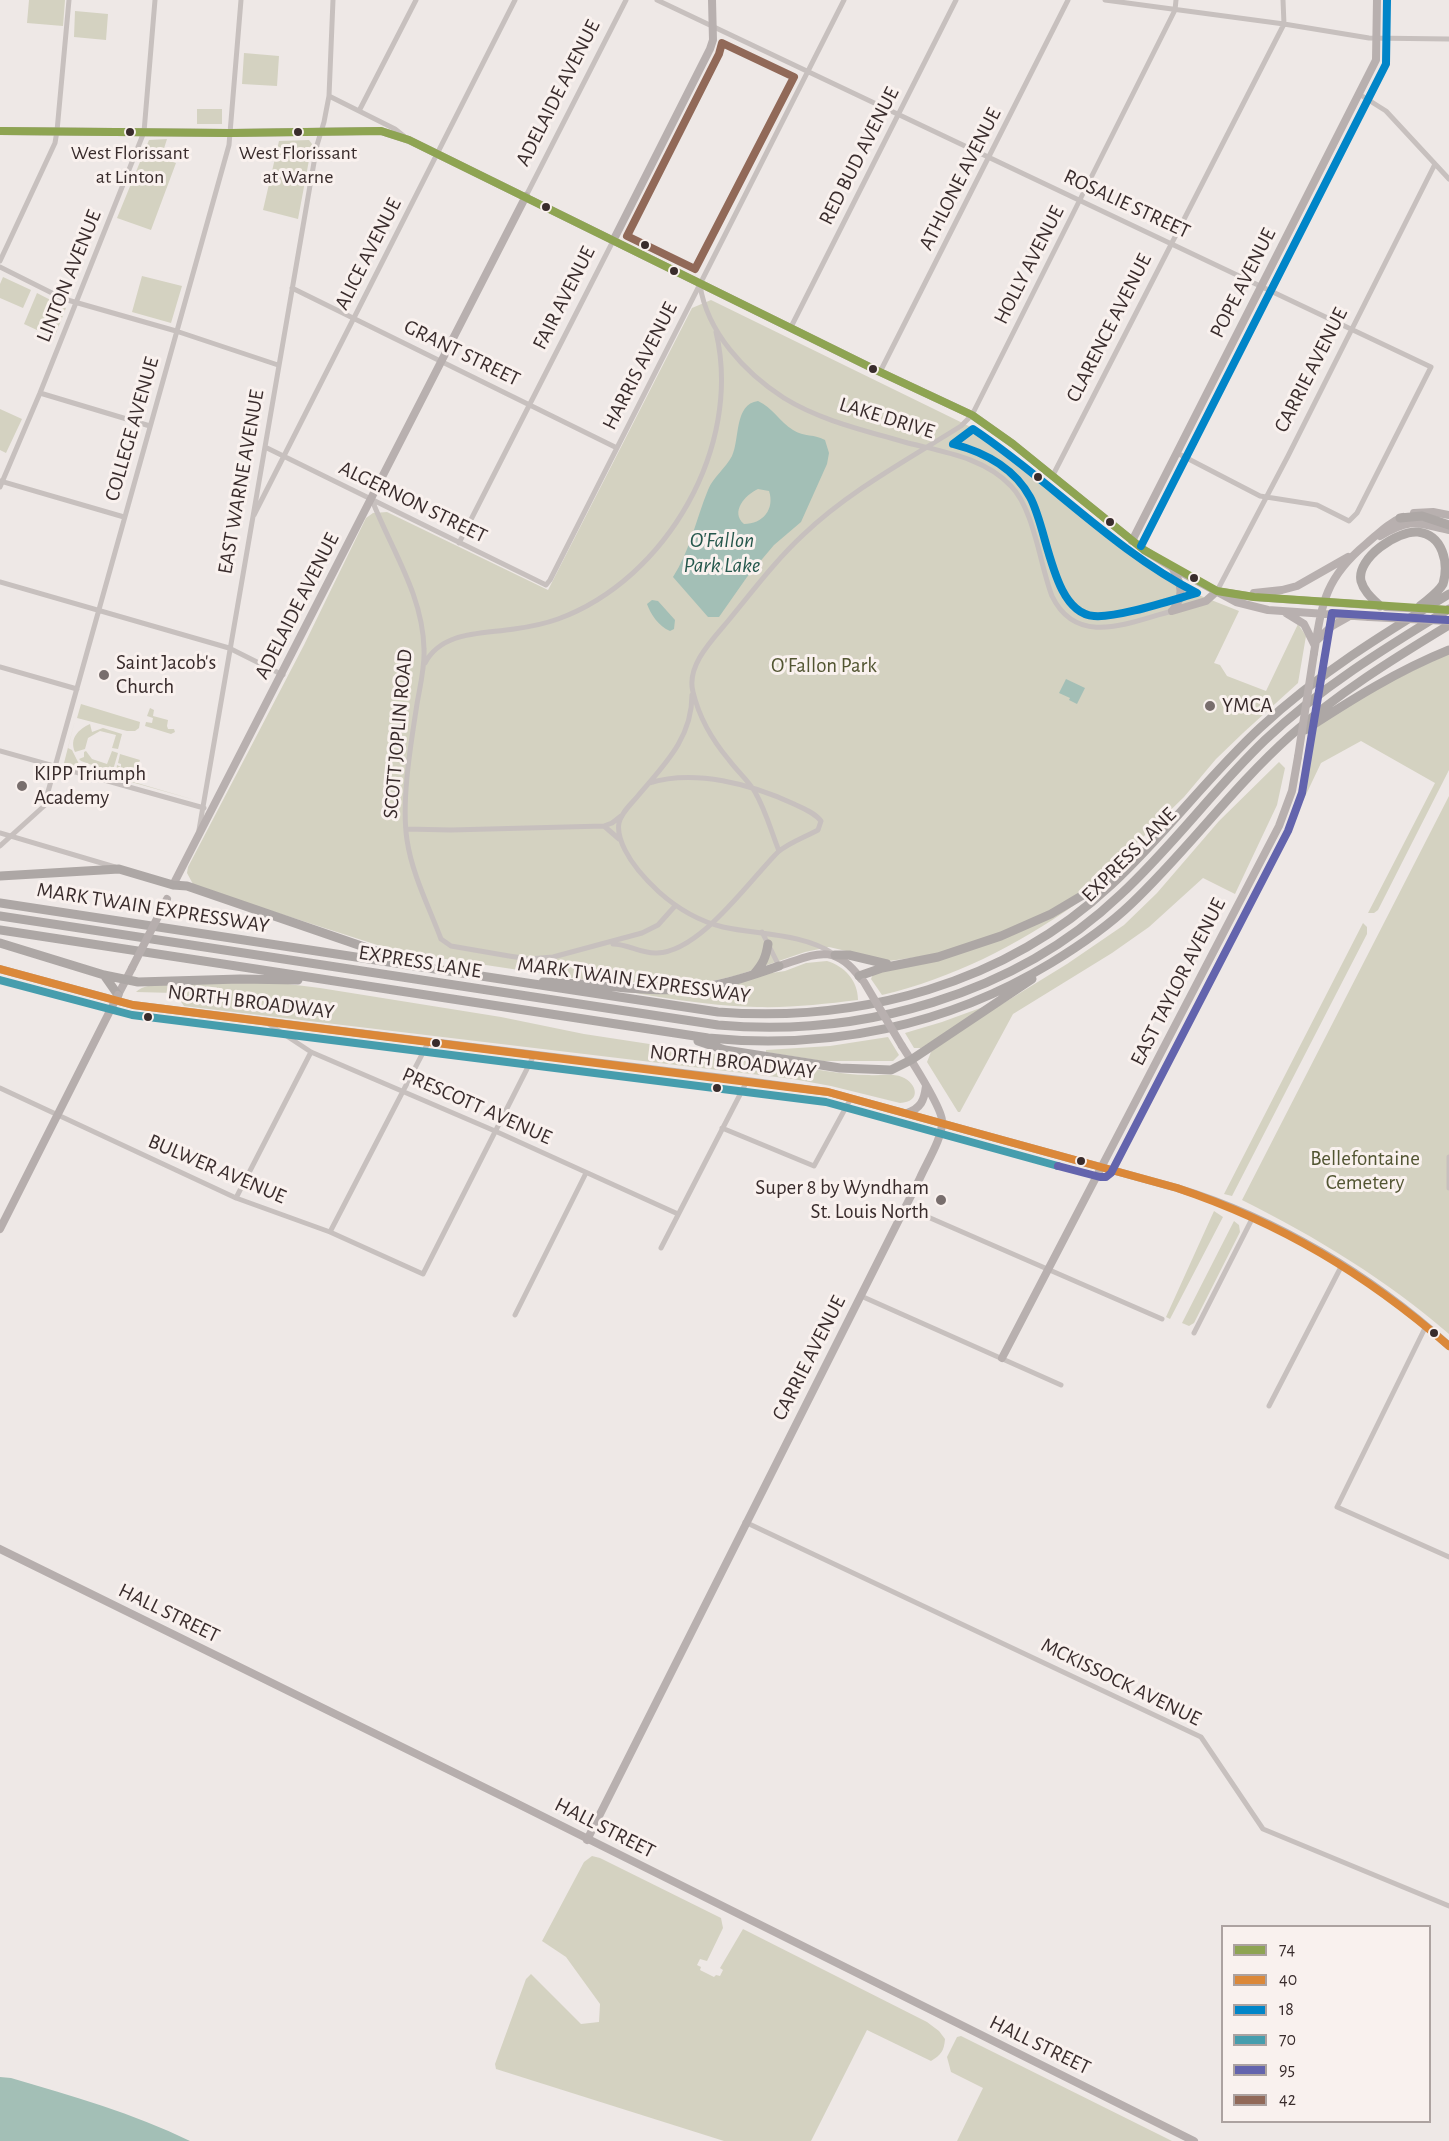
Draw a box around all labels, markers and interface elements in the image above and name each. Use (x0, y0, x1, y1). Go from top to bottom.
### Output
street label: ADELAIDE AVENUE (510, 16, 606, 170)
street label: RED BUD AVENUE (813, 83, 905, 229)
street label: ATHLONE AVENUE (913, 104, 1007, 254)
marker: West Florissant at Linton (124, 126, 136, 138)
marker: West Florissant at Warne (292, 126, 304, 138)
place label: West Florissant at Linton (71, 141, 189, 188)
place label: West Florissant at Warne (239, 141, 357, 188)
street label: ROSALIE STREET (1060, 164, 1194, 244)
street label: ALICE AVENUE (329, 194, 407, 314)
unlabelled marker (540, 201, 552, 213)
street label: HOLLY AVENUE (988, 202, 1070, 328)
street label: LINTON AVENUE (31, 206, 107, 346)
street label: POPE AVENUE (1205, 224, 1281, 342)
unlabelled marker (639, 239, 651, 251)
street label: FAIR AVENUE (527, 242, 601, 354)
street label: CLARENCE AVENUE (1061, 250, 1157, 406)
unlabelled marker (668, 265, 680, 277)
street label: HARRIS AVENUE (597, 298, 683, 434)
street label: CARRIE AVENUE (1269, 303, 1353, 437)
street label: GRANT STREET (400, 314, 524, 392)
street label: COLLEGE AVENUE (99, 354, 165, 504)
unlabelled marker (867, 363, 879, 375)
street label: EAST WARNE AVENUE (212, 388, 270, 576)
street label: LAKE DRIVE (836, 392, 938, 444)
street label: ALGERNON STREET (335, 455, 491, 549)
unlabelled marker (1032, 471, 1044, 483)
unlabelled marker (1104, 516, 1116, 528)
water label: O'Fallon Park Lake (684, 527, 760, 578)
street label: ADELAIDE AVENUE (249, 529, 345, 683)
unlabelled marker (1188, 572, 1200, 584)
street label: SCOTT JOPLIN ROAD (378, 648, 418, 820)
place label: Saint Jacob's Church (116, 650, 216, 700)
park label: O'Fallon Park (771, 653, 877, 679)
marker: Saint Jacob's Church (97, 668, 111, 682)
place label: YMCA (1222, 693, 1273, 719)
marker: YMCA (1203, 699, 1217, 713)
place label: KIPP Triumph Academy (34, 761, 146, 811)
marker: KIPP Triumph Academy (15, 779, 29, 793)
street label: EXPRESS LANE (1076, 802, 1182, 908)
street label: MARK TWAIN EXPRESSWAY (35, 877, 271, 939)
street label: EAST TAYLOR AVENUE (1125, 894, 1231, 1070)
street label: EXPRESS LANE (357, 940, 483, 984)
street label: MARK TWAIN EXPRESSWAY (516, 951, 752, 1009)
street label: NORTH BROADWAY (166, 979, 336, 1025)
unlabelled marker (142, 1011, 154, 1023)
unlabelled marker (430, 1037, 442, 1049)
street label: NORTH BROADWAY (648, 1039, 818, 1085)
street label: PRESCOTT AVENUE (398, 1062, 556, 1150)
unlabelled marker (711, 1082, 723, 1094)
street label: BULWER AVENUE (144, 1129, 290, 1209)
park label: Bellefontaine Cemetery (1310, 1146, 1420, 1196)
unlabelled marker (1075, 1155, 1087, 1167)
place label: Super 8 by Wyndham St. Louis North (755, 1175, 929, 1225)
marker: Super 8 by Wyndham St. Louis North (934, 1193, 948, 1207)
street label: CARRIE AVENUE (767, 1291, 851, 1425)
unlabelled marker (1428, 1327, 1440, 1339)
street label: HALL STREET (114, 1578, 224, 1648)
street label: MCKISSOCK AVENUE (1037, 1632, 1205, 1732)
street label: HALL STREET (550, 1792, 660, 1864)
legend (1221, 1925, 1431, 2123)
text: 74 (1279, 1941, 1295, 1959)
text: 40 (1279, 1971, 1297, 1989)
text: 18 (1279, 2001, 1294, 2019)
street label: HALL STREET (985, 2010, 1095, 2080)
text: 70 (1279, 2031, 1296, 2049)
text: 95 (1279, 2061, 1295, 2079)
text: 42 (1279, 2091, 1296, 2109)

